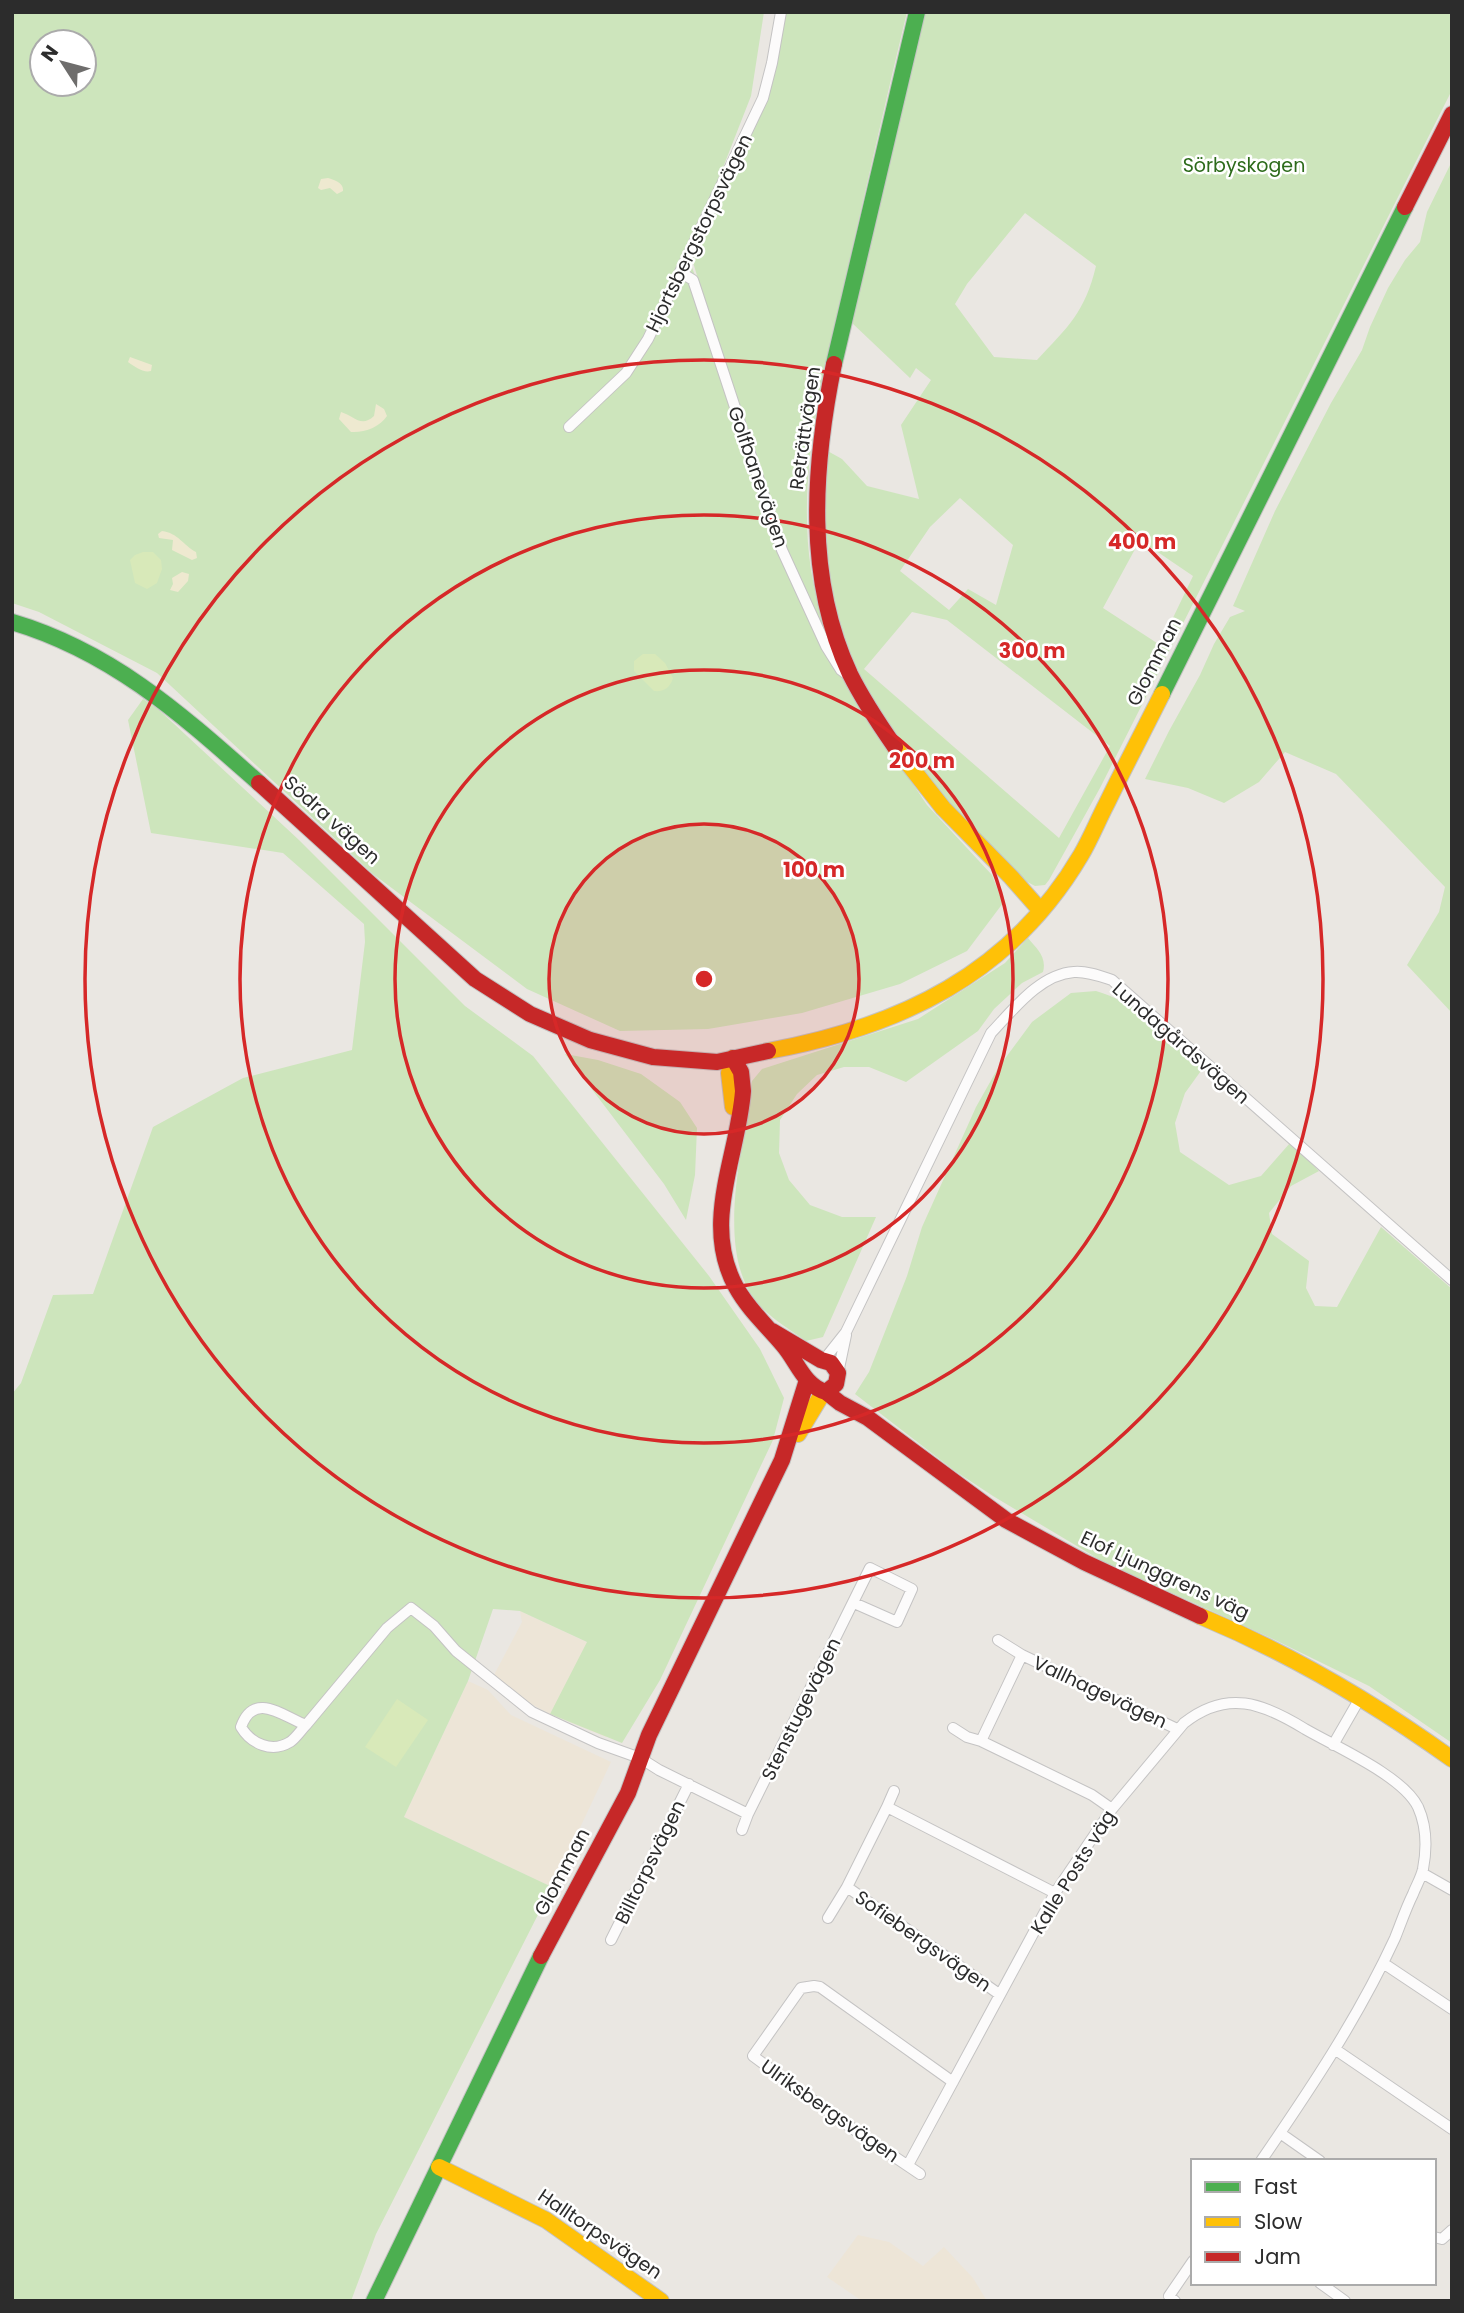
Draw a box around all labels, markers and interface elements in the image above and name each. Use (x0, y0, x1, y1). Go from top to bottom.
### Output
north arrow (28, 28, 98, 98)
text: N (35, 40, 65, 67)
street label: Hjortsbergstorpsvägen (639, 129, 759, 337)
park label: Sörbyskogen (1183, 152, 1305, 179)
street label: Reträttvägen (783, 365, 827, 491)
street label: Golfbanevägen (721, 403, 795, 551)
text: 400 m (1108, 527, 1176, 556)
street label: Glomman (1120, 613, 1188, 711)
text: 300 m (999, 636, 1065, 665)
text: 200 m (889, 746, 955, 775)
street label: Södra vägen (278, 769, 386, 871)
text: 100 m (783, 855, 845, 884)
centre of rings (692, 967, 716, 991)
street label: Lundagårdsvägen (1106, 976, 1256, 1110)
street label: Elof Ljunggrens väg (1076, 1524, 1254, 1626)
street label: Stenstugevägen (755, 1633, 847, 1785)
street label: Vallhagevägen (1029, 1649, 1171, 1735)
street label: Billtorpsvägen (608, 1795, 692, 1929)
street label: Kalle Posts väg (1024, 1805, 1122, 1939)
street label: Glomman (528, 1823, 596, 1921)
street label: Sofiebergsvägen (849, 1884, 997, 1998)
street label: Ulriksbergsvägen (755, 2053, 905, 2169)
legend (1191, 2159, 1436, 2285)
text: Fast (1254, 2172, 1297, 2201)
street label: Halltorpsvägen (533, 2182, 667, 2286)
text: Slow (1254, 2207, 1302, 2236)
text: Jam (1254, 2242, 1301, 2271)

